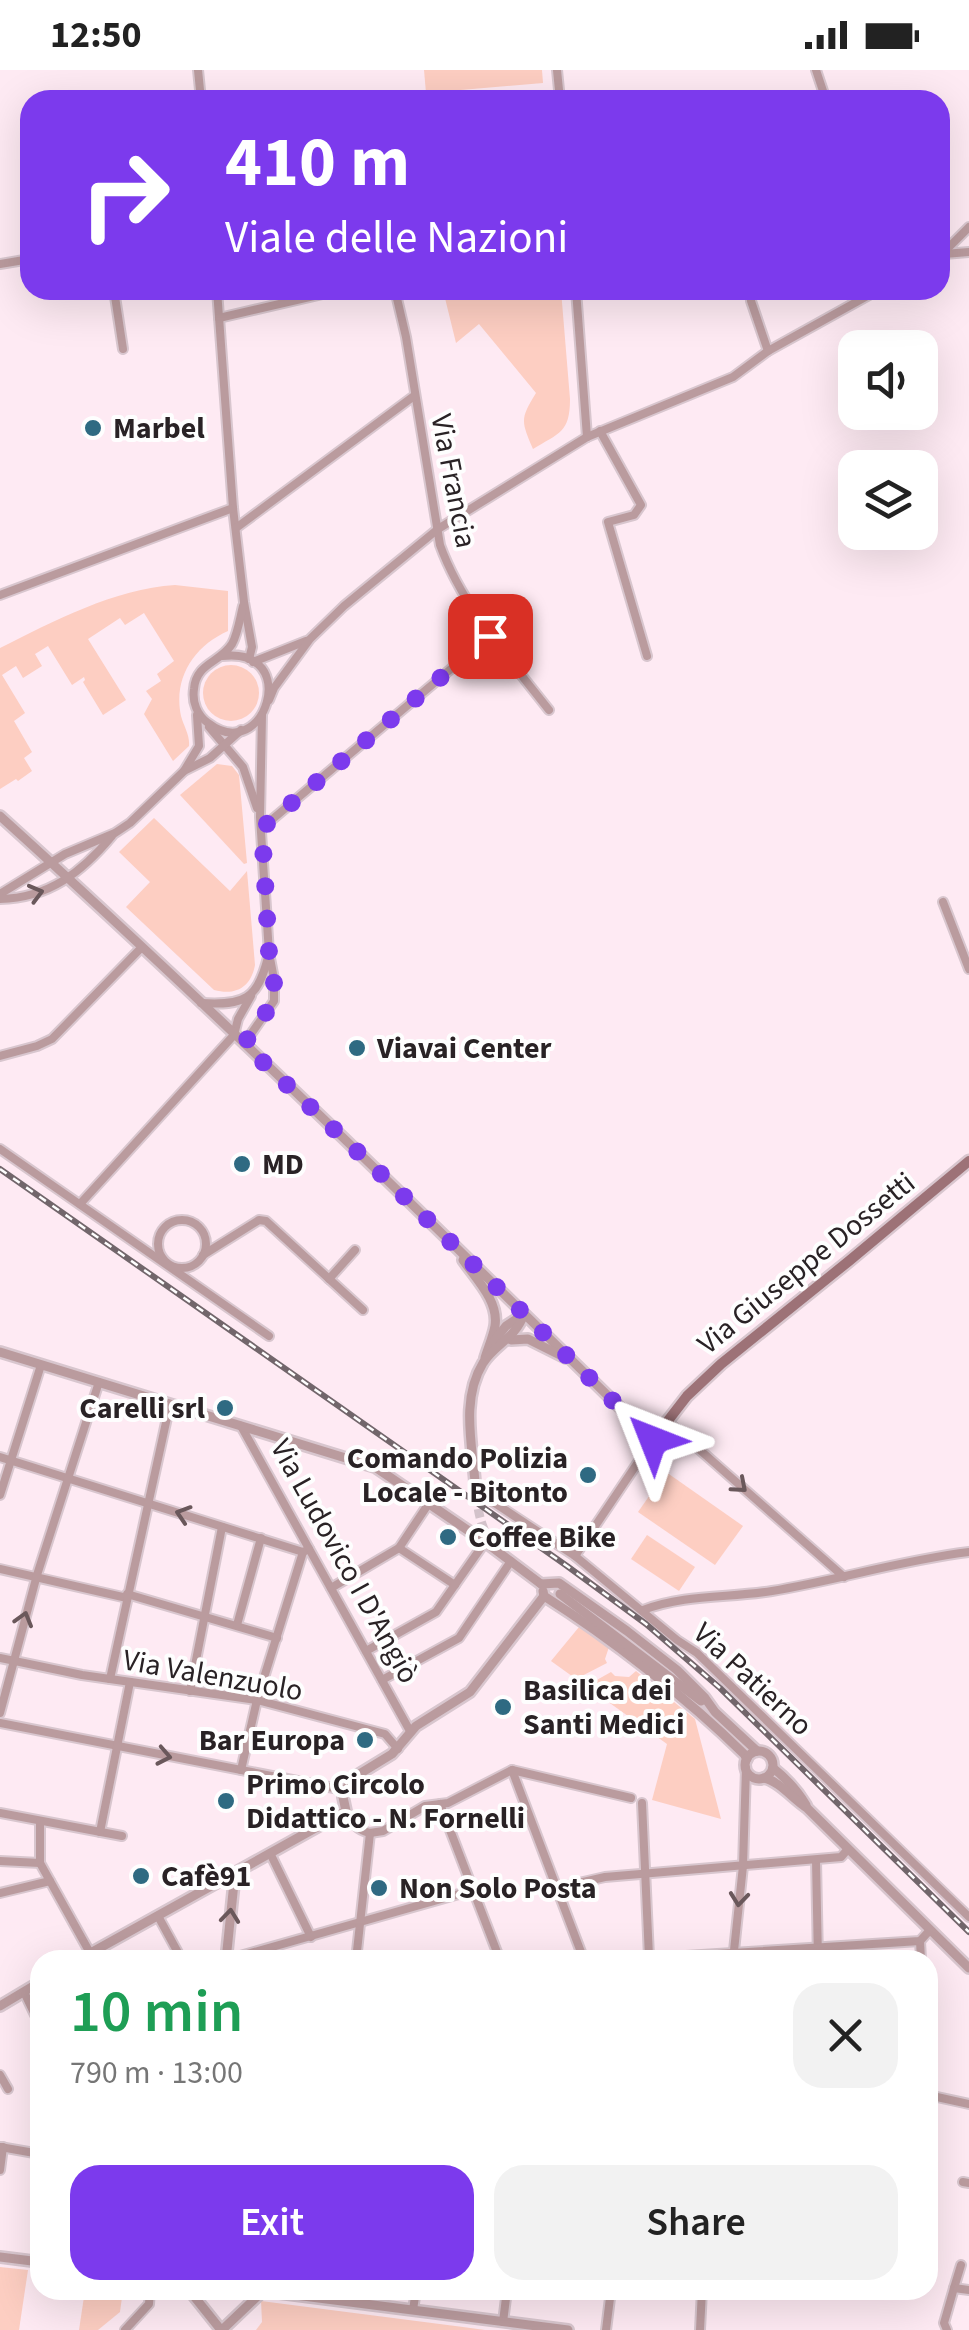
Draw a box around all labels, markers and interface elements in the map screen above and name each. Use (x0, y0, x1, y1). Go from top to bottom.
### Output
text: 12:50 (50, 8, 142, 62)
text: 410 m (225, 113, 410, 213)
icon: right (60, 130, 190, 260)
text: Viale delle Nazioni (225, 206, 568, 270)
map controls (838, 330, 938, 550)
button: sound (838, 330, 938, 430)
place label: Marbel (113, 407, 205, 450)
street label: Via Francia (419, 410, 488, 552)
marker: Marbel (82, 417, 104, 439)
button: layers (838, 450, 938, 550)
pin (448, 594, 533, 679)
icon: arrive (463, 609, 518, 664)
one-way arrow (27, 884, 44, 905)
place label: Viavai Center (376, 1027, 552, 1070)
marker: Viavai Center (346, 1037, 368, 1059)
place label: MD (262, 1143, 304, 1186)
marker: MD (231, 1153, 253, 1175)
street label: Via Giuseppe Dossetti (688, 1162, 924, 1365)
place label: Carelli srl (79, 1387, 205, 1430)
position arrow (601, 1388, 705, 1492)
marker: Carelli srl (214, 1397, 236, 1419)
street label: Via Ludovico I D'Angiò (259, 1431, 430, 1691)
place label: Comando Polizia Locale - Bitonto (347, 1437, 568, 1514)
marker: Comando Polizia Locale - Bitonto (577, 1464, 599, 1486)
one-way arrow (728, 1474, 747, 1492)
one-way arrow (175, 1505, 192, 1526)
place label: Coffee Bike (468, 1516, 616, 1559)
marker: Coffee Bike (437, 1526, 459, 1548)
one-way arrow (12, 1611, 33, 1628)
street label: Via Patierno (683, 1613, 822, 1746)
street label: Via Valenzuolo (120, 1639, 306, 1712)
place label: Basilica dei Santi Medici (523, 1669, 685, 1746)
marker: Basilica dei Santi Medici (492, 1696, 514, 1718)
place label: Bar Europa (199, 1719, 345, 1762)
marker: Bar Europa (354, 1729, 376, 1751)
one-way arrow (156, 1745, 173, 1766)
place label: Primo Circolo Didattico - N. Fornelli (246, 1763, 525, 1840)
marker: Primo Circolo Didattico - N. Fornelli (215, 1790, 237, 1812)
place label: Cafè91 (161, 1855, 251, 1898)
marker: Cafè91 (130, 1865, 152, 1887)
place label: Non Solo Posta (399, 1867, 596, 1910)
marker: Non Solo Posta (368, 1877, 390, 1899)
one-way arrow (729, 1892, 751, 1908)
one-way arrow (219, 1908, 241, 1924)
text: 10 min (70, 1970, 243, 2055)
button: close (793, 1983, 898, 2088)
text: 790 m · 13:00 (70, 2050, 243, 2096)
button: Exit (70, 2165, 474, 2280)
button: Share (494, 2165, 898, 2280)

